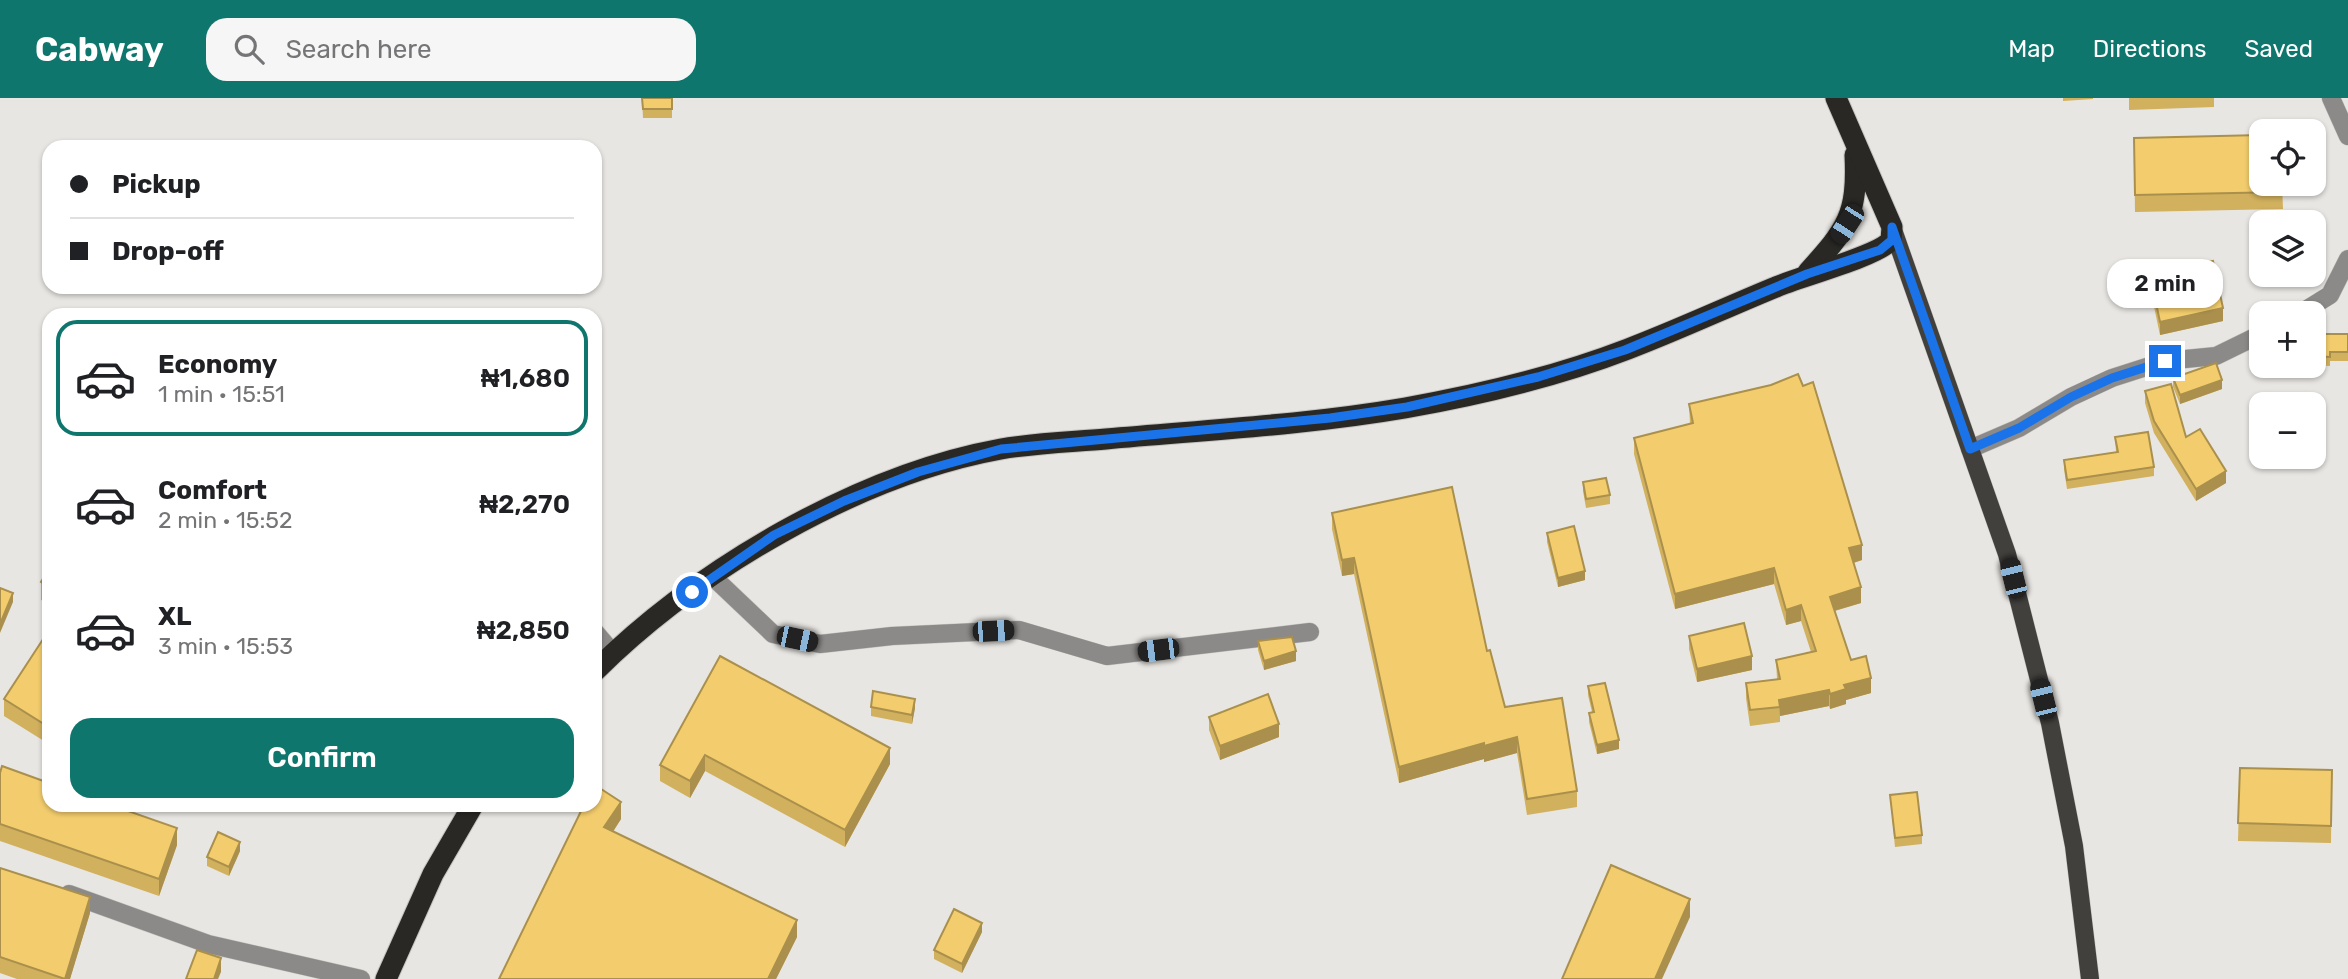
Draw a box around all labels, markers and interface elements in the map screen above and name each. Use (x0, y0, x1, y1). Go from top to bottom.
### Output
search box (206, 18, 696, 81)
text: Cabway (35, 30, 164, 69)
icon: search (230, 30, 268, 68)
text: Search here (286, 34, 432, 65)
text: Map (2008, 35, 2055, 63)
text: Directions (2093, 35, 2206, 63)
text: Saved (2244, 35, 2313, 63)
map controls (2249, 119, 2326, 469)
button: locate (2249, 119, 2326, 196)
text: Pickup (112, 169, 201, 200)
car (1827, 201, 1868, 247)
button: layers (2249, 210, 2326, 287)
text: Drop-off (112, 236, 224, 267)
callout: 2 min (2107, 260, 2223, 308)
text: 2 min (2134, 269, 2196, 297)
button: + (2249, 301, 2326, 378)
route end (2149, 345, 2181, 377)
icon: car (74, 347, 137, 410)
text: Economy (158, 349, 277, 380)
text: ₦1,680 (481, 363, 570, 394)
text: 1 min · 15:51 (158, 380, 285, 408)
button: − (2249, 392, 2326, 469)
icon: car (74, 473, 137, 536)
text: Comfort (158, 475, 267, 506)
text: ₦2,270 (479, 489, 570, 520)
text: 2 min · 15:52 (158, 506, 293, 534)
car (1998, 555, 2029, 601)
route start (676, 576, 708, 608)
icon: car (74, 599, 137, 662)
text: XL (158, 601, 191, 632)
text: ₦2,850 (477, 615, 570, 646)
car (972, 619, 1015, 643)
car (775, 624, 820, 654)
text: 3 min · 15:53 (158, 632, 293, 660)
car (1136, 637, 1181, 663)
car (2028, 676, 2059, 722)
button: Confirm (70, 718, 574, 798)

